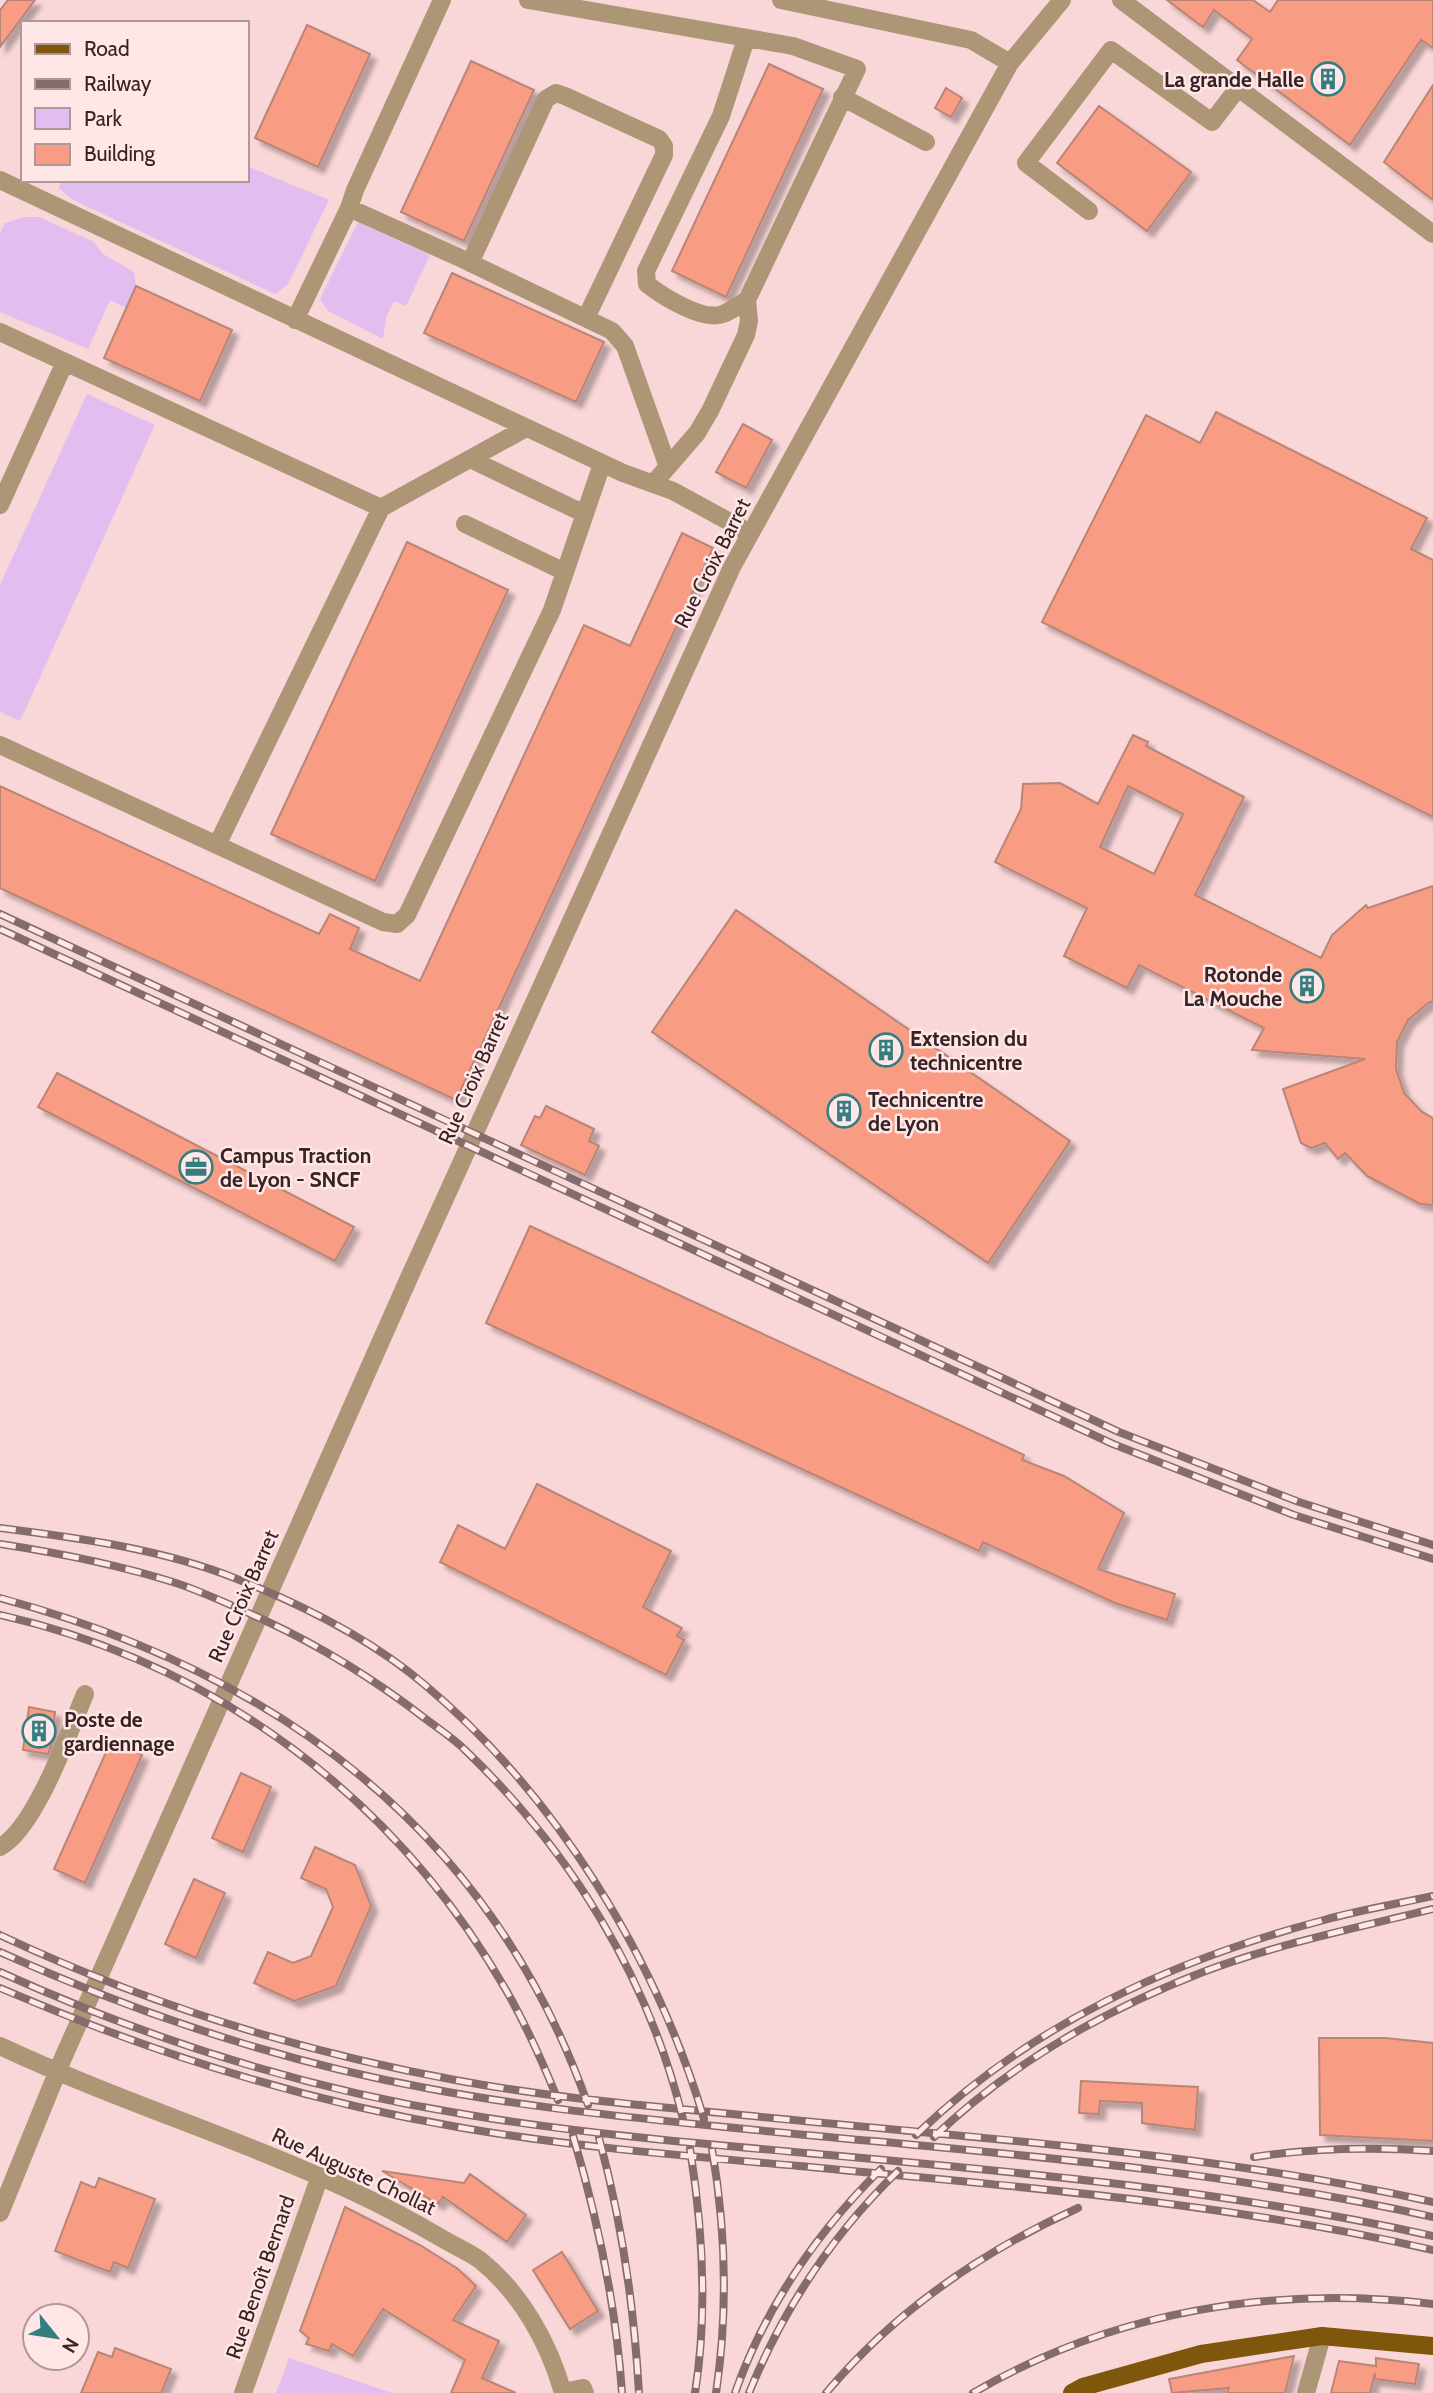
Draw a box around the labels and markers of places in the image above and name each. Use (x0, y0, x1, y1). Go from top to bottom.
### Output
building icon: La grande Halle (1309, 60, 1347, 98)
place label: La grande Halle (1164, 67, 1304, 92)
place label: Rotonde La Mouche (1184, 962, 1282, 1011)
building icon: Rotonde La Mouche (1288, 967, 1326, 1005)
place label: Extension du technicentre (910, 1026, 1028, 1075)
building icon: Extension du technicentre (867, 1031, 905, 1069)
place label: Technicentre de Lyon (868, 1087, 983, 1136)
building icon: Technicentre de Lyon (825, 1092, 863, 1130)
place label: Campus Traction de Lyon - SNCF (220, 1143, 371, 1192)
office icon: Campus Traction de Lyon - SNCF (177, 1148, 215, 1186)
place label: Poste de gardiennage (64, 1707, 175, 1756)
building icon: Poste de gardiennage (20, 1712, 58, 1750)

